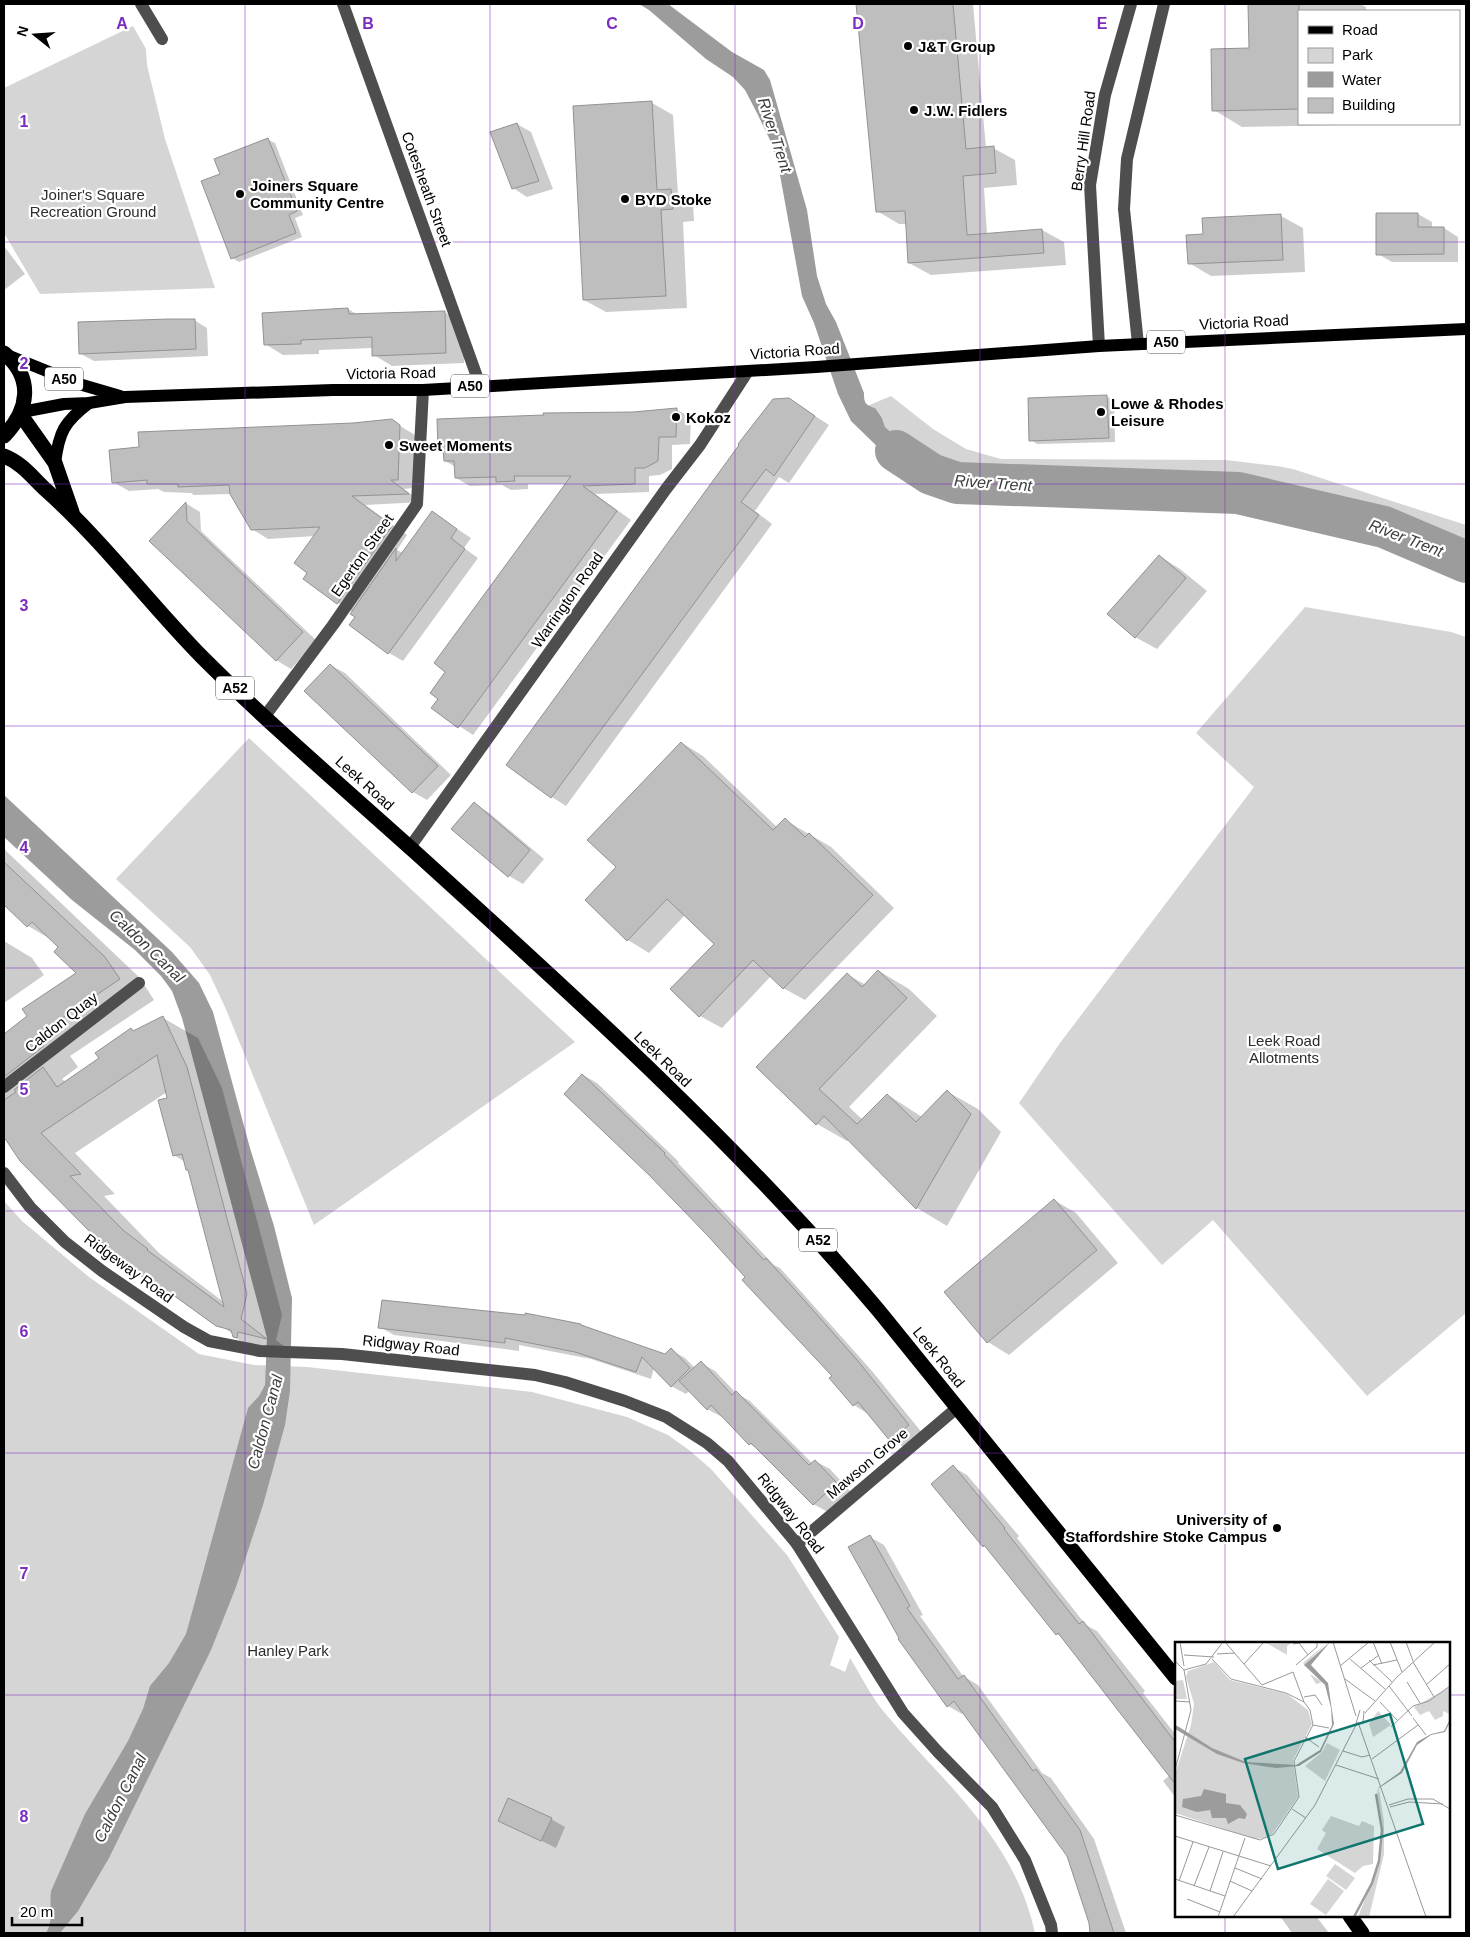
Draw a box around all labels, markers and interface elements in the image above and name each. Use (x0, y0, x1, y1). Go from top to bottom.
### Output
north arrow (10, 10, 60, 60)
legend (1298, 10, 1460, 125)
text: A (116, 15, 128, 32)
text: B (362, 15, 374, 32)
text: C (606, 15, 618, 32)
text: D (852, 15, 864, 32)
text: E (1097, 15, 1108, 32)
text: Road (1342, 21, 1378, 38)
text: N (13, 24, 32, 38)
place label: J&T Group (918, 38, 996, 55)
marker: J&T Group (902, 40, 914, 52)
text: Park (1342, 46, 1373, 63)
text: Water (1342, 71, 1381, 88)
street label: Berry Hill Road (1068, 90, 1098, 192)
water label: River Trent (755, 95, 795, 175)
text: Building (1342, 96, 1395, 113)
place label: J.W. Fidlers (924, 102, 1007, 119)
marker: J.W. Fidlers (908, 104, 920, 116)
text: 1 (20, 113, 29, 130)
street label: Cotesheath Street (398, 129, 456, 249)
place label: Joiners Square Community Centre (250, 177, 384, 211)
park label: Joiner's Square Recreation Ground (30, 186, 156, 220)
marker: Joiners Square Community Centre (234, 188, 246, 200)
place label: BYD Stoke (635, 191, 712, 208)
marker: BYD Stoke (619, 193, 631, 205)
street label: Victoria Road (1199, 311, 1289, 333)
road number: A50 (1147, 331, 1185, 354)
street label: Victoria Road (750, 339, 840, 363)
text: 2 (20, 355, 29, 372)
street label: Victoria Road (346, 364, 436, 382)
road number: A50 (45, 368, 83, 390)
road number: A50 (451, 374, 489, 398)
place label: Lowe & Rhodes Leisure (1111, 395, 1224, 429)
marker: Lowe & Rhodes Leisure (1095, 406, 1107, 418)
place label: Kokoz (686, 409, 731, 426)
marker: Kokoz (670, 411, 682, 423)
place label: Sweet Moments (399, 437, 512, 454)
marker: Sweet Moments (383, 439, 395, 451)
water label: River Trent (954, 472, 1033, 494)
street label: Egerton Street (327, 510, 397, 599)
water label: River Trent (1367, 516, 1446, 560)
street label: Warrington Road (528, 549, 606, 651)
text: 3 (20, 597, 29, 614)
road number: A52 (216, 676, 254, 700)
street label: Leek Road (332, 752, 398, 814)
text: 4 (20, 839, 29, 856)
water label: Caldon Canal (106, 906, 188, 986)
street label: Caldon Quay (21, 988, 101, 1056)
street label: Leek Road (631, 1028, 695, 1090)
park label: Leek Road Allotments (1248, 1032, 1320, 1066)
text: 5 (20, 1081, 29, 1098)
road number: A52 (799, 1228, 837, 1252)
street label: Ridgeway Road (81, 1230, 177, 1306)
text: 6 (20, 1323, 29, 1340)
street label: Leek Road (910, 1323, 968, 1391)
street label: Ridgway Road (362, 1331, 460, 1359)
water label: Caldon Canal (244, 1373, 286, 1471)
street label: Mawson Grove (823, 1424, 911, 1502)
street label: Ridgway Road (754, 1469, 828, 1557)
place label: University of Staffordshire Stoke Campus (1065, 1511, 1268, 1545)
marker: University of Staffordshire Stoke Campus (1271, 1522, 1283, 1534)
text: 7 (20, 1565, 29, 1582)
park label: Hanley Park (247, 1642, 329, 1659)
inset map (1175, 1642, 1450, 1917)
water label: Caldon Canal (90, 1751, 150, 1845)
text: 8 (20, 1808, 29, 1825)
scale bar (12, 1894, 82, 1926)
text: 20 m (20, 1903, 53, 1920)

